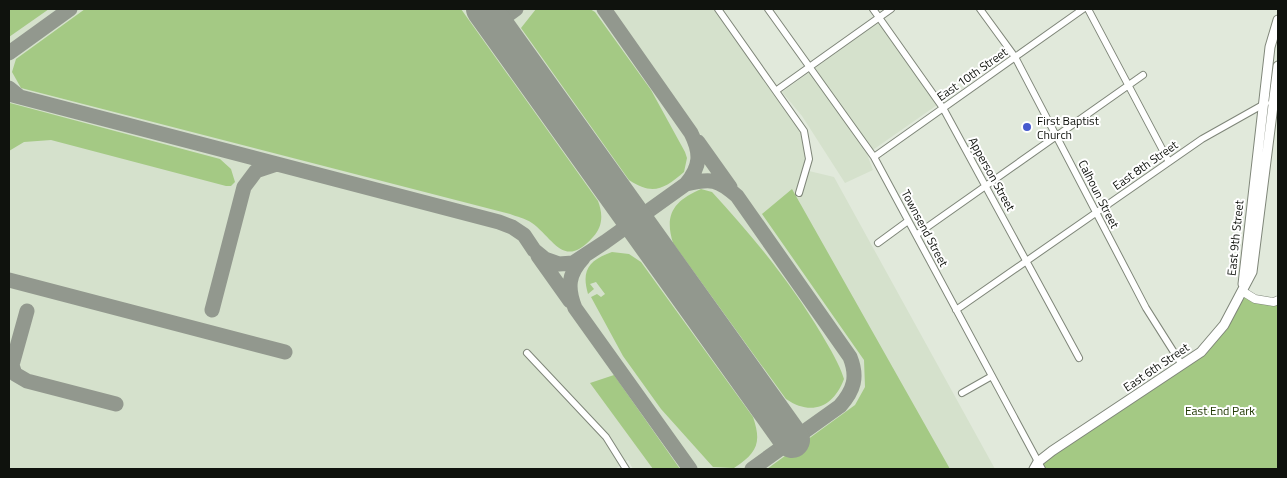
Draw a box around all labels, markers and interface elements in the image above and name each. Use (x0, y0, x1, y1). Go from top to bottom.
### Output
street label: East 10th Street (933, 42, 1012, 106)
place label: First Baptist Church (1037, 111, 1100, 144)
marker: First Baptist Church (1021, 121, 1033, 133)
street label: Apperson Street (964, 134, 1021, 215)
street label: East 8th Street (1108, 135, 1182, 195)
street label: Calhoun Street (1074, 156, 1125, 232)
street label: Townsend Street (897, 186, 954, 271)
street label: East 9th Street (1222, 198, 1249, 277)
street label: East 6th Street (1119, 337, 1193, 396)
park label: East End Park (1185, 401, 1255, 420)

